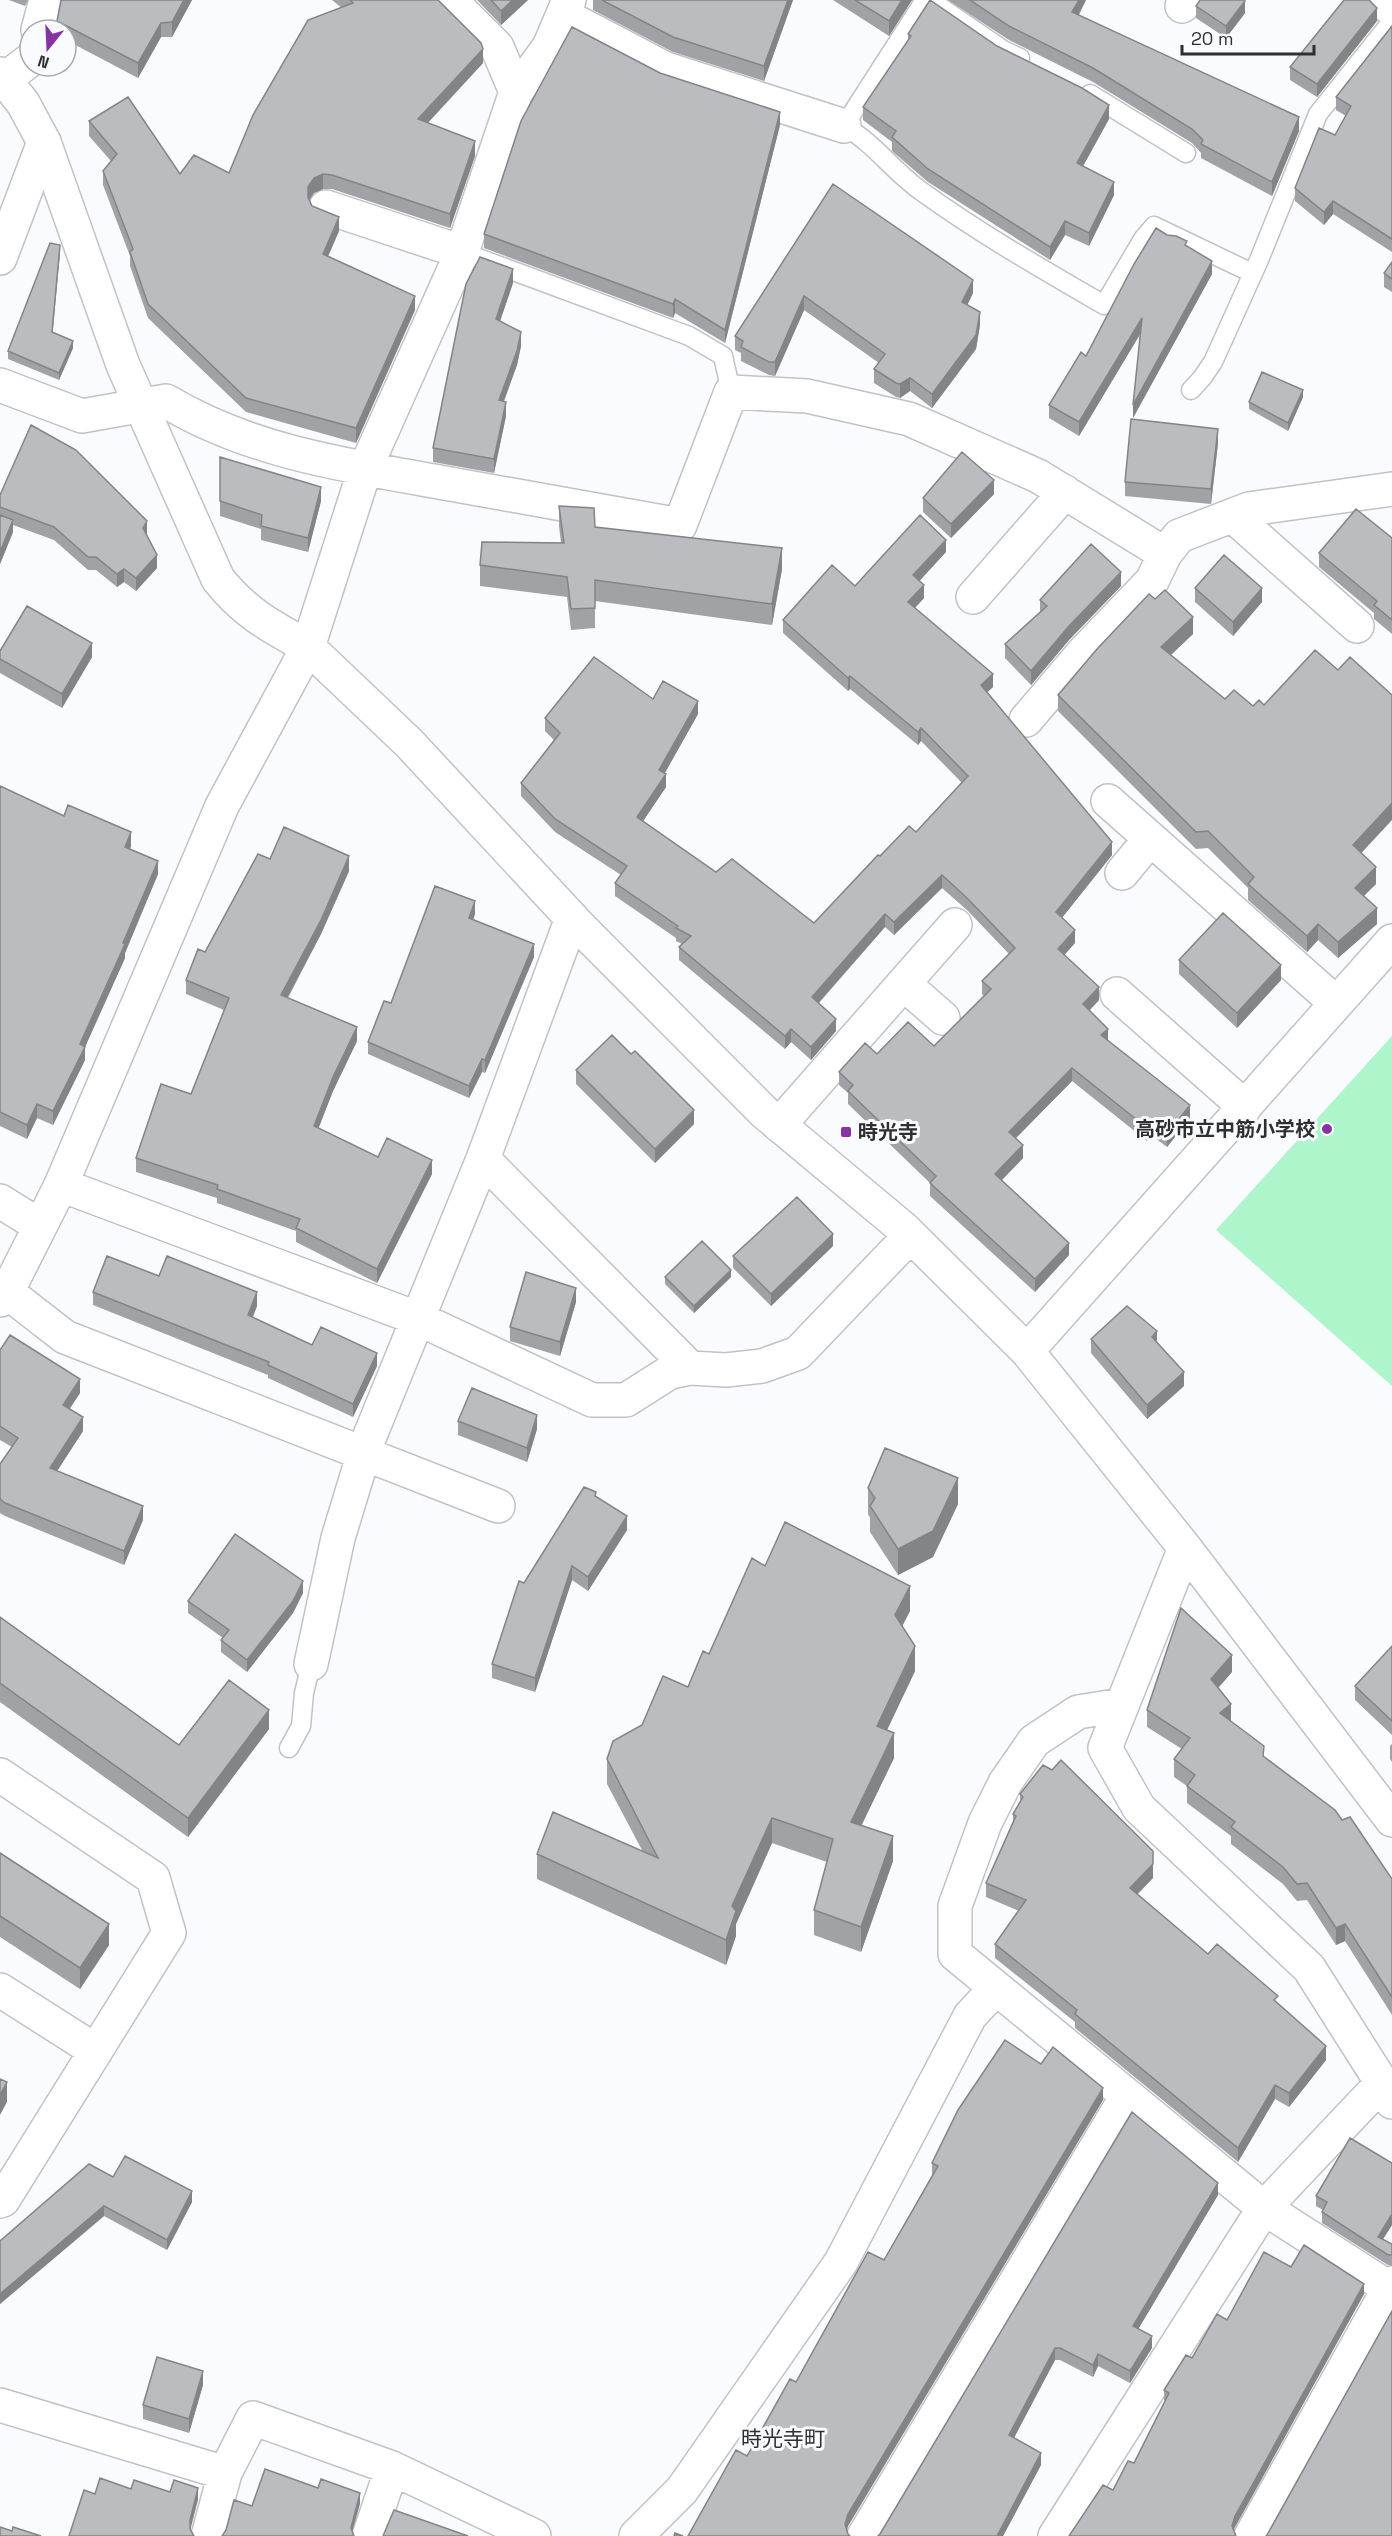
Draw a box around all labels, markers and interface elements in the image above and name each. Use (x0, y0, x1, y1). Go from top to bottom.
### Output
north arrow (18, 18, 78, 78)
scale bar (1182, 18, 1314, 56)
text: 20 m (1191, 27, 1234, 50)
text: N (35, 50, 52, 73)
place label: 高砂市立中筋小学校 (1135, 1116, 1315, 1142)
place label: 時光寺 (858, 1119, 918, 1145)
marker: 高砂市立中筋小学校 (1320, 1122, 1334, 1136)
marker: 時光寺 (839, 1125, 853, 1139)
district label: 時光寺町 (741, 2425, 825, 2452)

